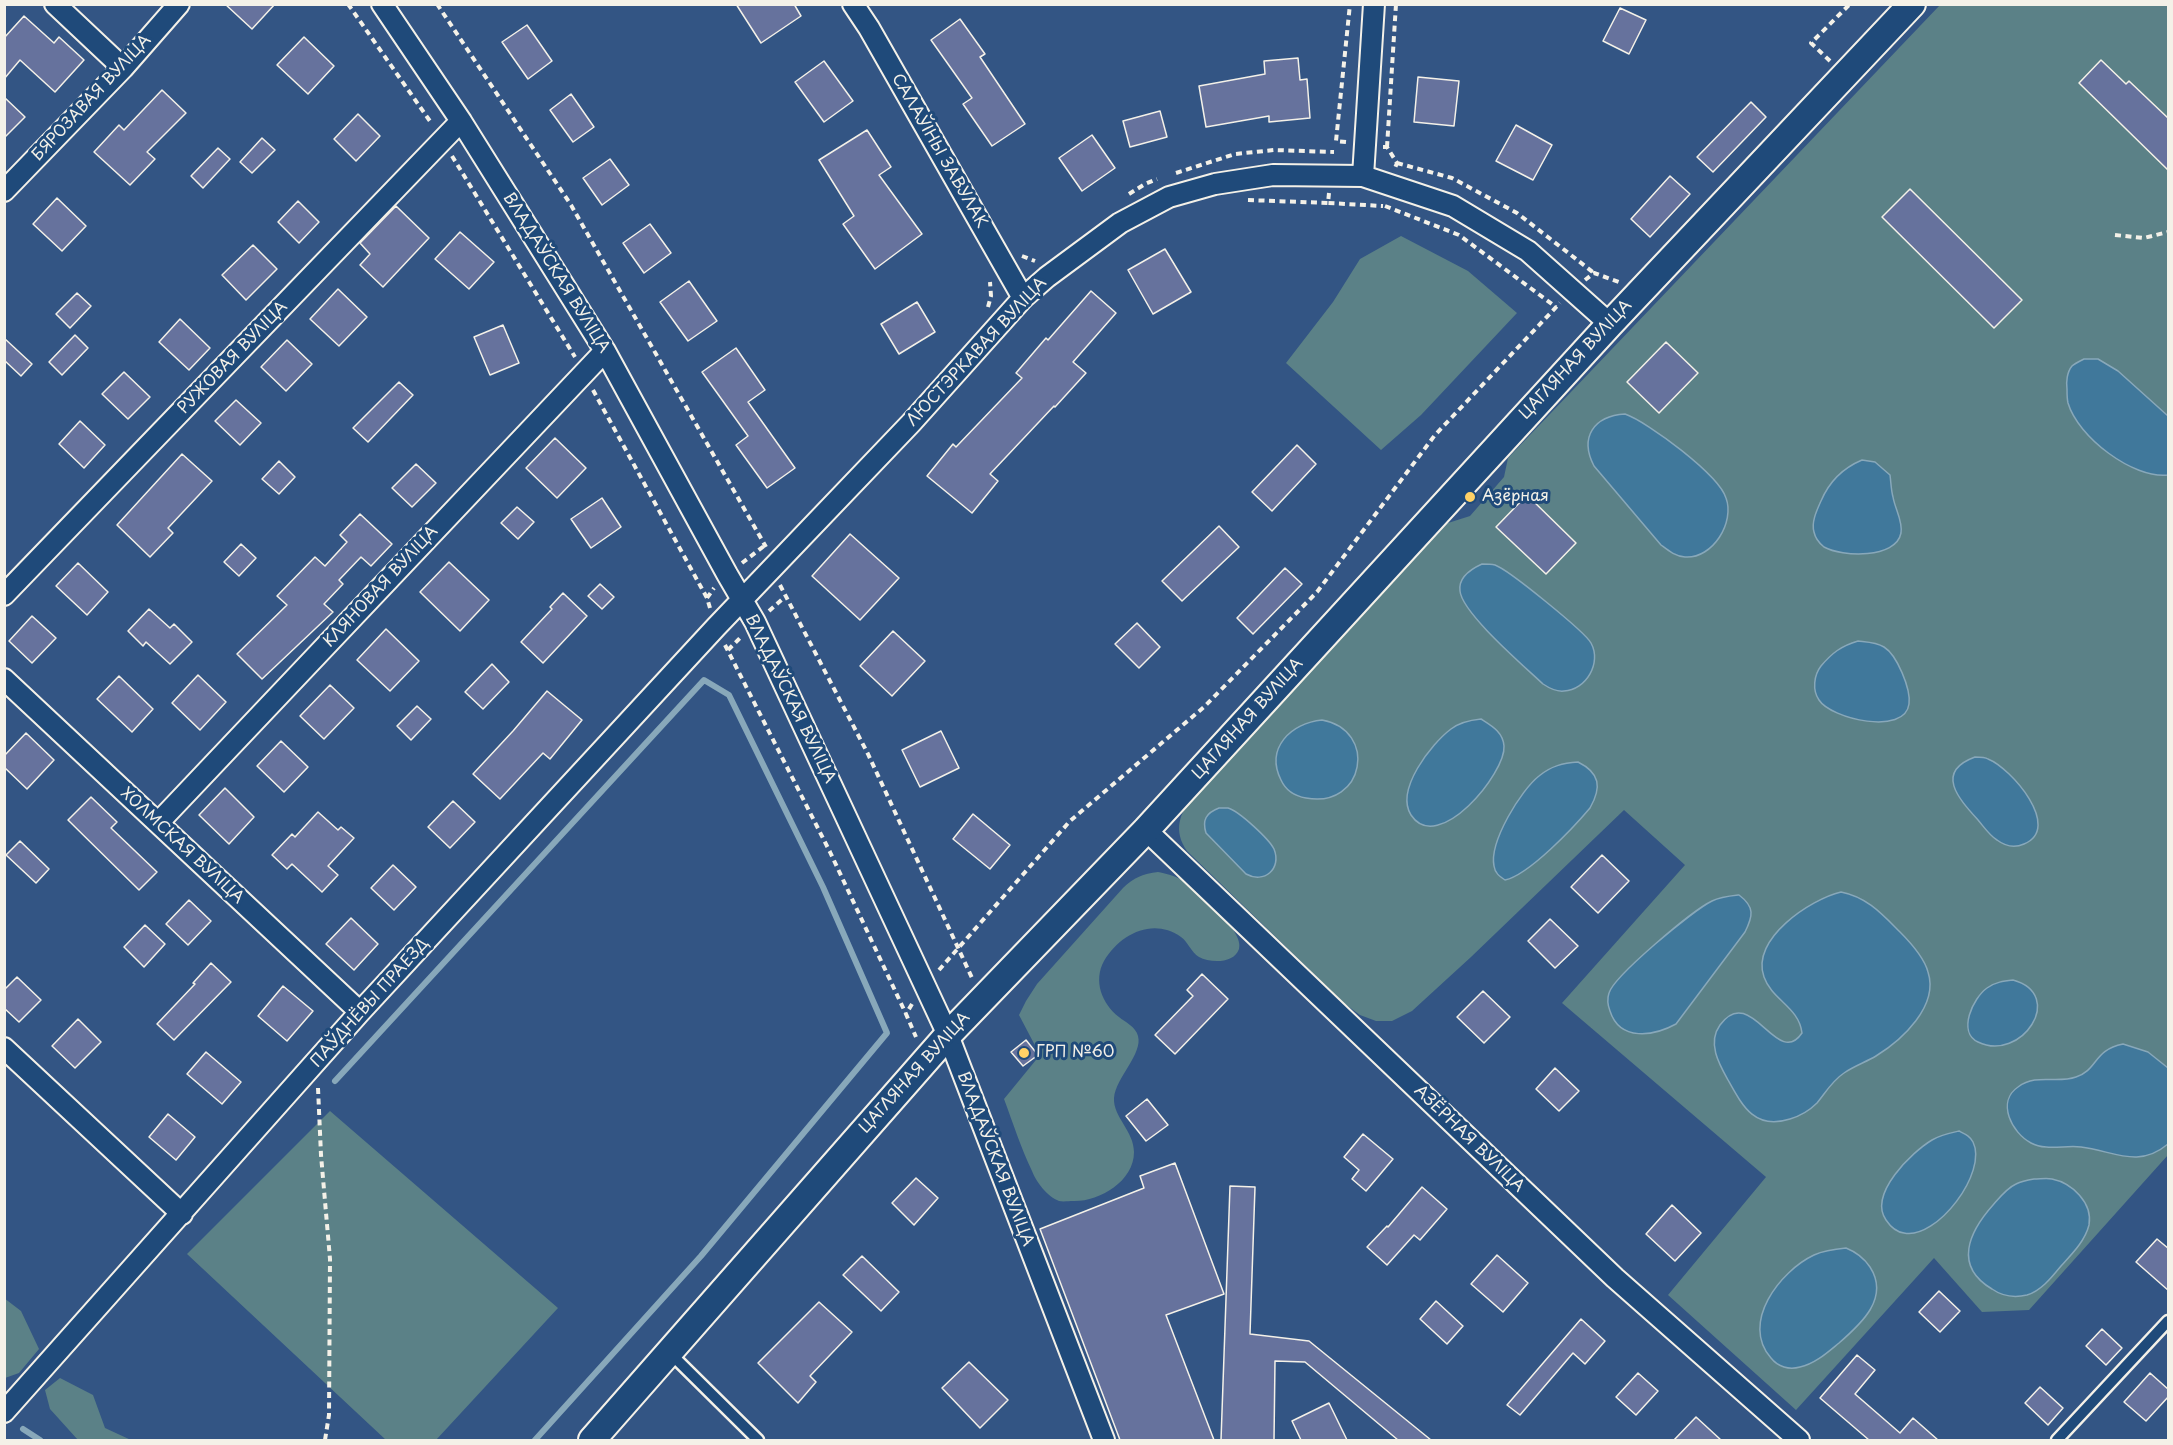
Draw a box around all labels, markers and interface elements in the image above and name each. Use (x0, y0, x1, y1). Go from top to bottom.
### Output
street label: БЯРОЗАВАЯ ВУЛІЦА (29, 31, 155, 165)
street label: САЛАЎІНЫ ЗАВУЛАК (887, 71, 991, 231)
street label: ВЛАДАЎСКАЯ ВУЛІЦА (499, 189, 613, 357)
street label: ЛЮСТЭРКАВАЯ ВУЛІЦА (903, 274, 1051, 430)
street label: ЦАГЛЯНАЯ ВУЛІЦА (1516, 296, 1636, 424)
street label: РУЖОВАЯ ВУЛІЦА (174, 298, 292, 418)
place label: Азёрная (1482, 487, 1549, 507)
marker: Азёрная (1463, 490, 1477, 504)
street label: КЛЯНОВАЯ ВУЛІЦА (320, 522, 442, 652)
street label: ВЛАДАЎСКАЯ ВУЛІЦА (741, 611, 839, 787)
street label: ЦАГЛЯНАЯ ВУЛІЦА (1189, 655, 1307, 783)
street label: ХОЛМСКАЯ ВУЛІЦА (117, 784, 247, 908)
street label: ПАЎДНЁВЫ ПРАЕЗД (307, 935, 433, 1071)
street label: ЦАГЛЯНАЯ ВУЛІЦА (856, 1009, 974, 1137)
place label: ГРП №60 (1036, 1043, 1114, 1063)
marker: ГРП №60 (1017, 1046, 1031, 1060)
street label: ВЛАДАЎСКАЯ ВУЛІЦА (953, 1069, 1037, 1249)
street label: АЗЁРНАЯ ВУЛІЦА (1410, 1081, 1528, 1197)

